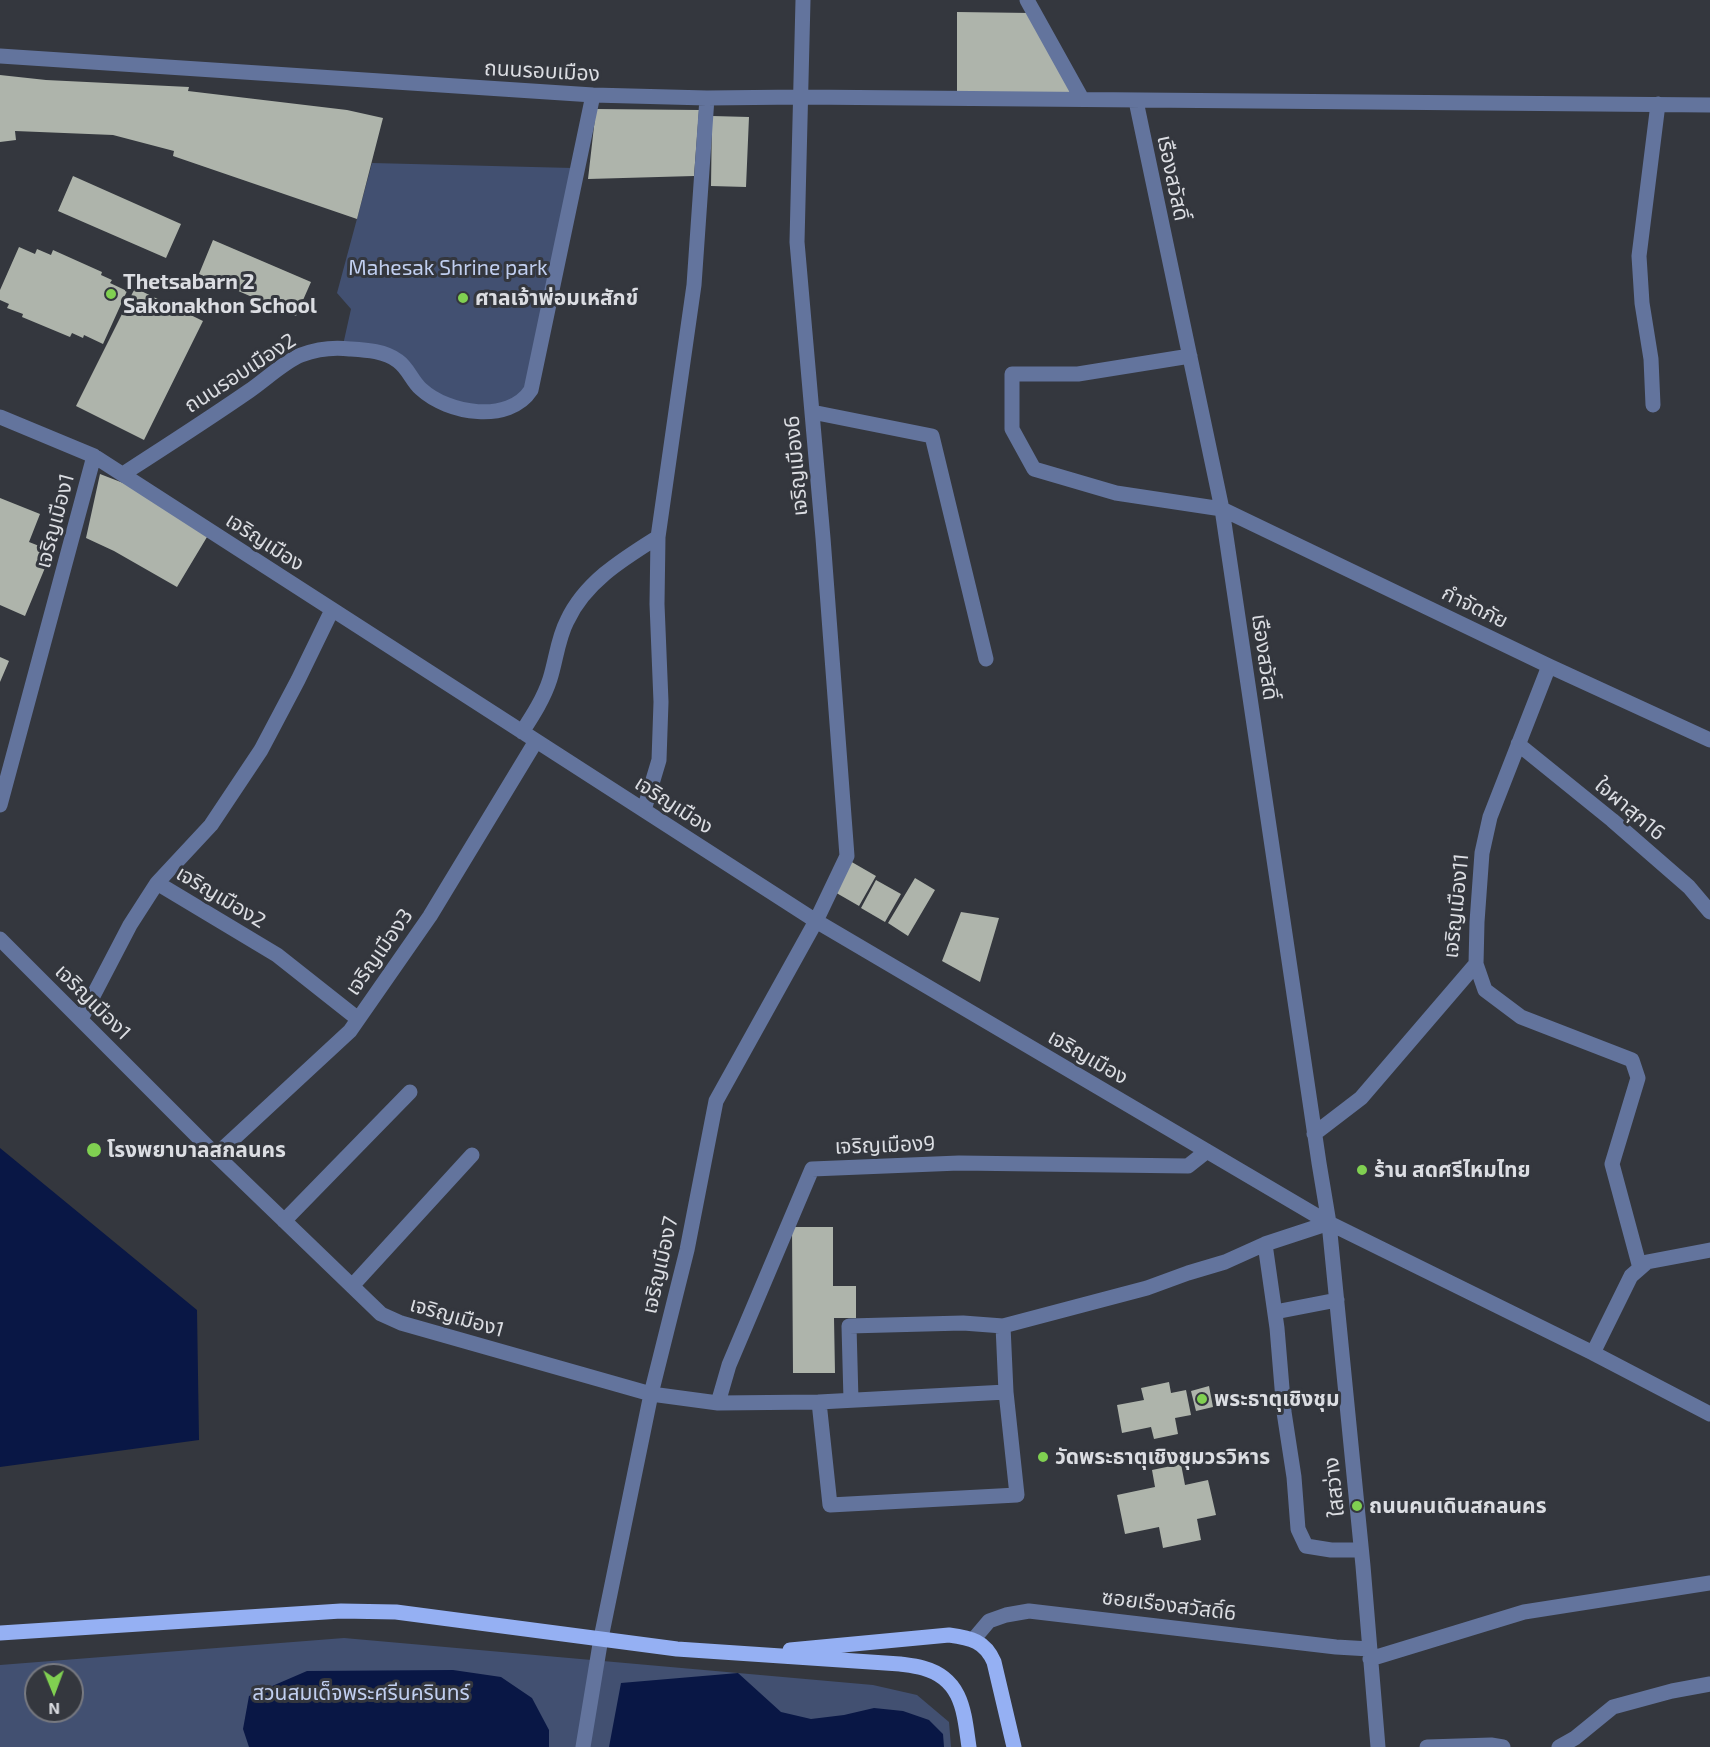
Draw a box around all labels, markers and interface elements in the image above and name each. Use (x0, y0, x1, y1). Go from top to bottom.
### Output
street label: ถนนรอบเมือง (484, 55, 600, 87)
street label: เรืองสวัสดิ์ (1152, 133, 1194, 223)
park label: Mahesak Shrine park (348, 255, 548, 281)
place label: Thetsabarn 2 Sakonakhon School (123, 269, 317, 319)
place label: ศาลเจ้าพ่อมเหสักข์ (475, 285, 638, 311)
marker: Thetsabarn 2 Sakonakhon School (104, 287, 118, 301)
marker: ศาลเจ้าพ่อมเหสักข์ (456, 291, 470, 305)
street label: ถนนรอบเมือง2 (180, 328, 300, 418)
street label: เจริญเมือง6 (779, 415, 813, 517)
street label: เจริญเมือง1 (30, 471, 80, 571)
street label: เจริญเมือง (221, 507, 309, 577)
street label: กำจัดภัย (1438, 580, 1512, 634)
street label: เรืองสวัสดิ์ (1246, 612, 1284, 702)
street label: เจริญเมือง (630, 770, 718, 840)
street label: ใจผาสุก16 (1590, 772, 1670, 846)
street label: เจริญเมือง11 (1438, 852, 1474, 960)
street label: เจริญเมือง2 (172, 860, 270, 934)
street label: เจริญเมือง3 (340, 904, 418, 1000)
street label: เจริญเมือง1 (50, 959, 136, 1045)
street label: เจริญเมือง (1043, 1024, 1133, 1090)
street label: เจริญเมือง9 (834, 1131, 936, 1159)
place label: โรงพยาบาลสกลนคร (107, 1137, 286, 1163)
marker: โรงพยาบาลสกลนคร (85, 1141, 103, 1159)
place label: ร้าน สดศรีไหมไทย (1374, 1157, 1531, 1183)
marker: ร้าน สดศรีไหมไทย (1355, 1163, 1369, 1177)
street label: เจริญเมือง7 (637, 1214, 683, 1316)
street label: เจริญเมือง1 (407, 1292, 507, 1342)
place label: พระธาตุเชิงชุม (1214, 1386, 1339, 1412)
marker: พระธาตุเชิงชุม (1195, 1392, 1209, 1406)
place label: วัดพระธาตุเชิงชุมวรวิหาร (1055, 1444, 1270, 1470)
marker: วัดพระธาตุเชิงชุมวรวิหาร (1036, 1450, 1050, 1464)
street label: ใสสว่าง (1318, 1456, 1350, 1518)
place label: ถนนคนเดินสกลนคร (1369, 1493, 1547, 1519)
marker: ถนนคนเดินสกลนคร (1350, 1499, 1364, 1513)
street label: ซอยเรืองสวัสดิ์6 (1100, 1584, 1238, 1626)
north arrow (24, 1663, 84, 1723)
park label: สวนสมเด็จพระศรีนครินทร์ (252, 1680, 470, 1706)
text: N (48, 1700, 60, 1719)

